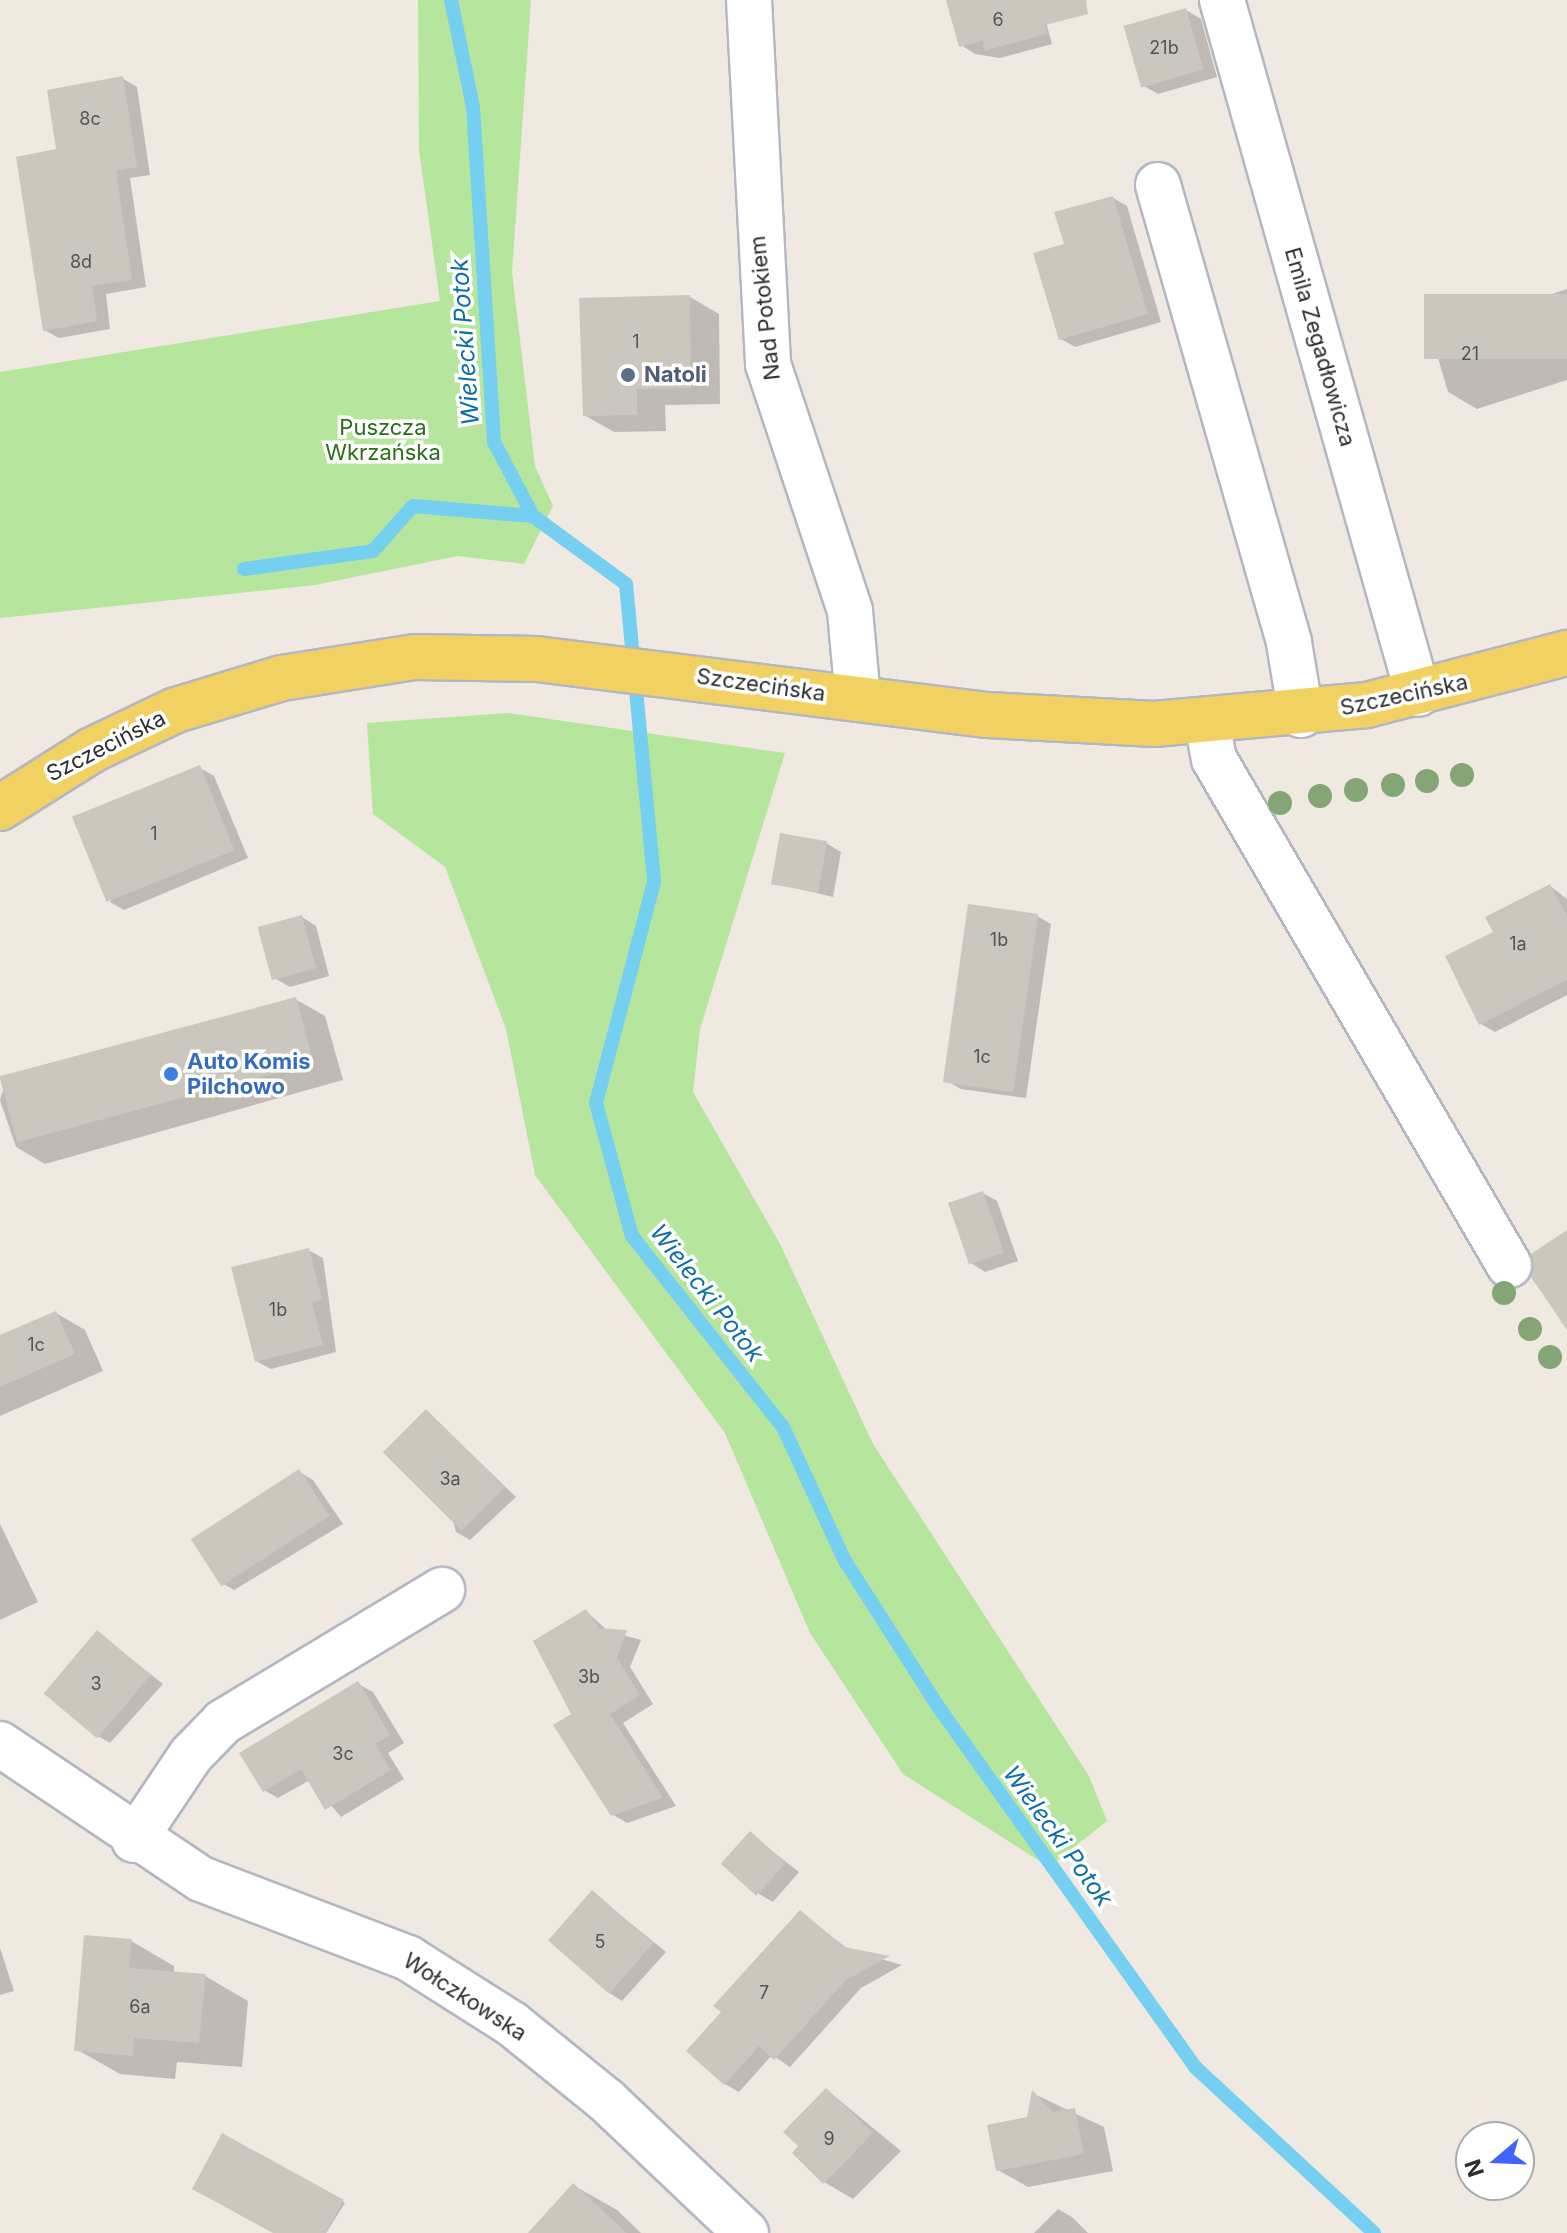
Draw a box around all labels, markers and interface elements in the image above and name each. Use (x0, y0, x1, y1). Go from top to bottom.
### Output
house number: 6 (992, 9, 1004, 31)
house number: 21b (1149, 37, 1179, 59)
house number: 8c (79, 108, 101, 130)
street label: Nad Potokiem (744, 234, 786, 382)
street label: Emila Zegadłowicza (1279, 244, 1361, 450)
house number: 8d (70, 251, 92, 273)
water label: Wielecki Potok (445, 258, 485, 426)
house number: 1 (632, 331, 640, 353)
house number: 21 (1461, 343, 1479, 365)
place label: Natoli (644, 362, 707, 388)
marker: Natoli (619, 366, 637, 384)
park label: Puszcza Wkrzańska (325, 414, 441, 466)
street label: Szczecińska (695, 663, 827, 707)
street label: Szczecińska (1338, 669, 1470, 721)
street label: Szczecińska (42, 705, 170, 787)
house number: 1 (150, 823, 158, 845)
house number: 1b (990, 929, 1008, 951)
house number: 1a (1509, 933, 1527, 955)
house number: 1c (973, 1046, 991, 1068)
place label: Auto Komis Pilchowo (187, 1048, 310, 1100)
marker: Auto Komis Pilchowo (162, 1065, 180, 1083)
water label: Wielecki Potok (644, 1218, 770, 1368)
house number: 1b (269, 1299, 287, 1321)
house number: 1c (27, 1334, 45, 1356)
house number: 3a (439, 1468, 461, 1490)
house number: 3b (578, 1666, 600, 1688)
house number: 3 (90, 1673, 102, 1695)
house number: 3c (332, 1743, 354, 1765)
water label: Wielecki Potok (997, 1760, 1119, 1912)
house number: 5 (595, 1931, 605, 1953)
street label: Wołczkowska (398, 1947, 532, 2047)
house number: 7 (759, 1982, 769, 2004)
house number: 6a (129, 1996, 151, 2018)
north arrow (1455, 2121, 1535, 2201)
house number: 9 (823, 2128, 835, 2150)
text: N (1459, 2156, 1489, 2180)

